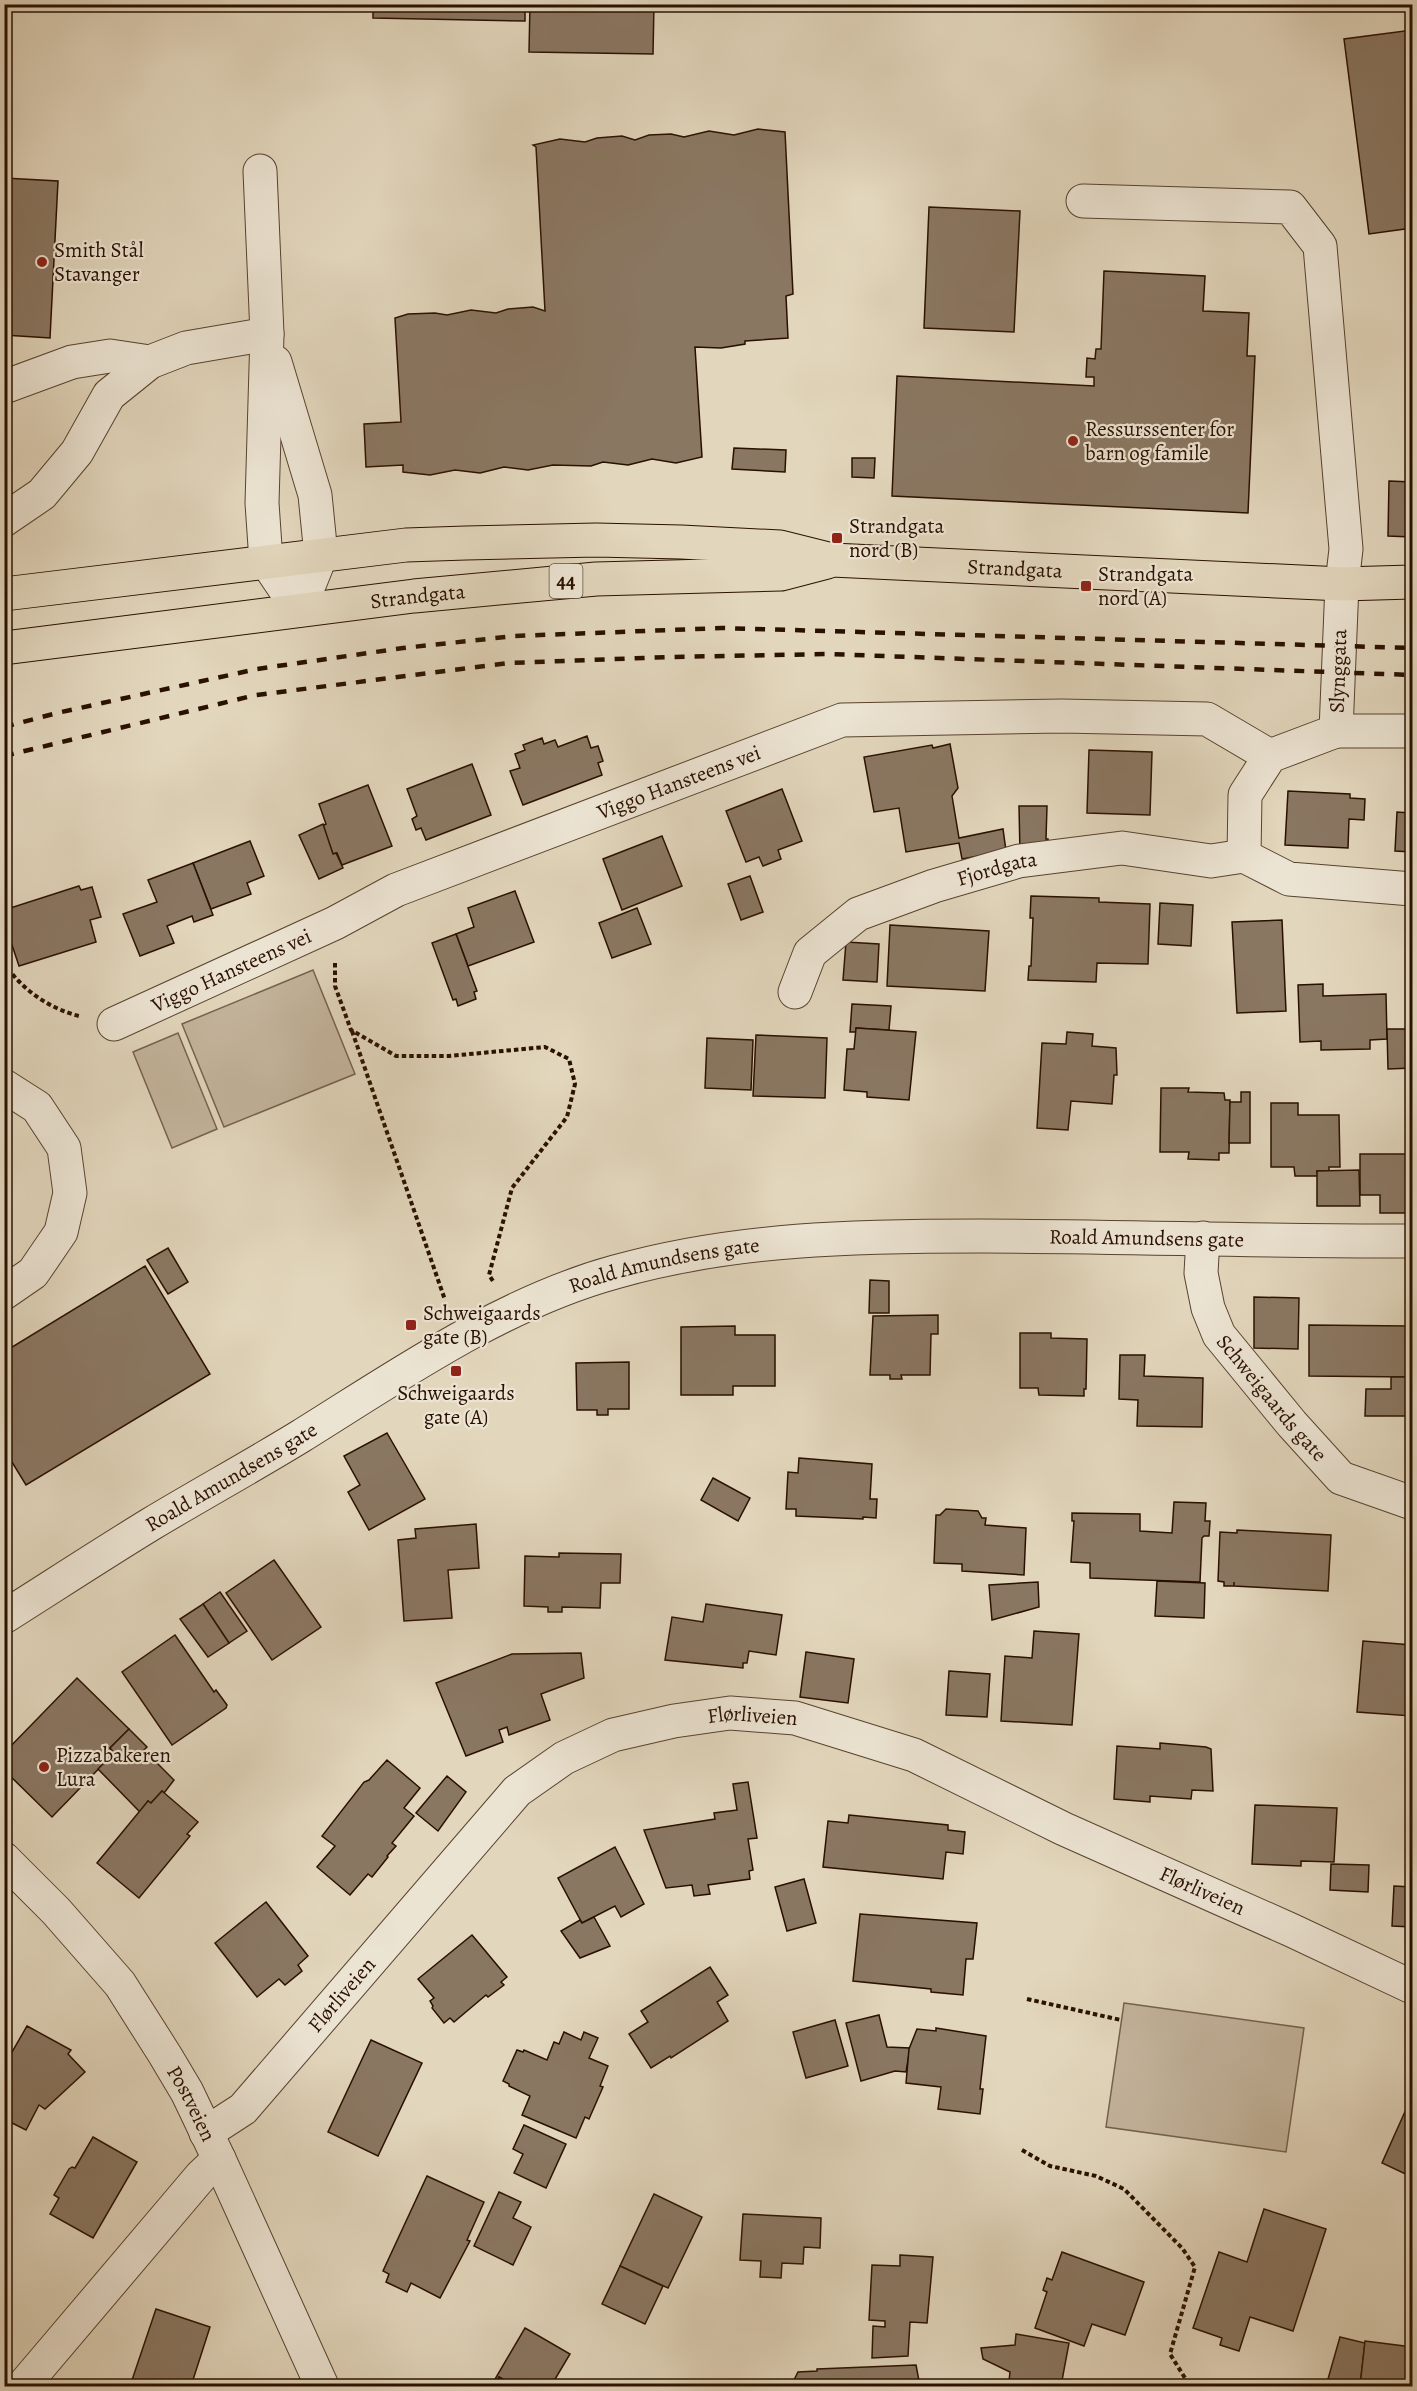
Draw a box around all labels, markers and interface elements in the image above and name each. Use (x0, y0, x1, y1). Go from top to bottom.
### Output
place label: Smith Stål Stavanger (54, 236, 144, 288)
marker: Smith Stål Stavanger (35, 255, 49, 269)
place label: Ressurssenter for barn og famile (1085, 415, 1234, 467)
marker: Ressurssenter for barn og famile (1066, 434, 1080, 448)
place label: Strandgata nord (B) (849, 512, 944, 564)
marker: Strandgata nord (B) (830, 531, 844, 545)
street label: Strandgata (967, 552, 1063, 585)
place label: Strandgata nord (A) (1098, 560, 1193, 612)
road number: 44 (550, 564, 582, 598)
street label: Strandgata (369, 577, 467, 615)
marker: Strandgata nord (A) (1079, 579, 1093, 593)
street label: Slynggata (1323, 628, 1353, 714)
street label: Viggo Hansteens vei (592, 738, 765, 826)
street label: Fjordgata (953, 845, 1039, 893)
street label: Viggo Hansteens vei (146, 922, 316, 1020)
street label: Roald Amundsens gate (1049, 1222, 1244, 1254)
street label: Roald Amundsens gate (565, 1231, 761, 1300)
place label: Schweigaards gate (B) (423, 1299, 541, 1351)
marker: Schweigaards gate (B) (404, 1318, 418, 1332)
street label: Schweigaards gate (1210, 1328, 1333, 1468)
marker: Schweigaards gate (A) (449, 1364, 463, 1378)
place label: Schweigaards gate (A) (397, 1379, 515, 1431)
street label: Roald Amundsens gate (140, 1415, 322, 1538)
street label: Flørliveien (705, 1699, 799, 1732)
place label: Pizzabakeren Lura (56, 1741, 171, 1793)
marker: Pizzabakeren Lura (37, 1760, 51, 1774)
street label: Flørliveien (1155, 1859, 1249, 1922)
street label: Flørliveien (301, 1951, 382, 2038)
street label: Postveien (160, 2060, 223, 2146)

